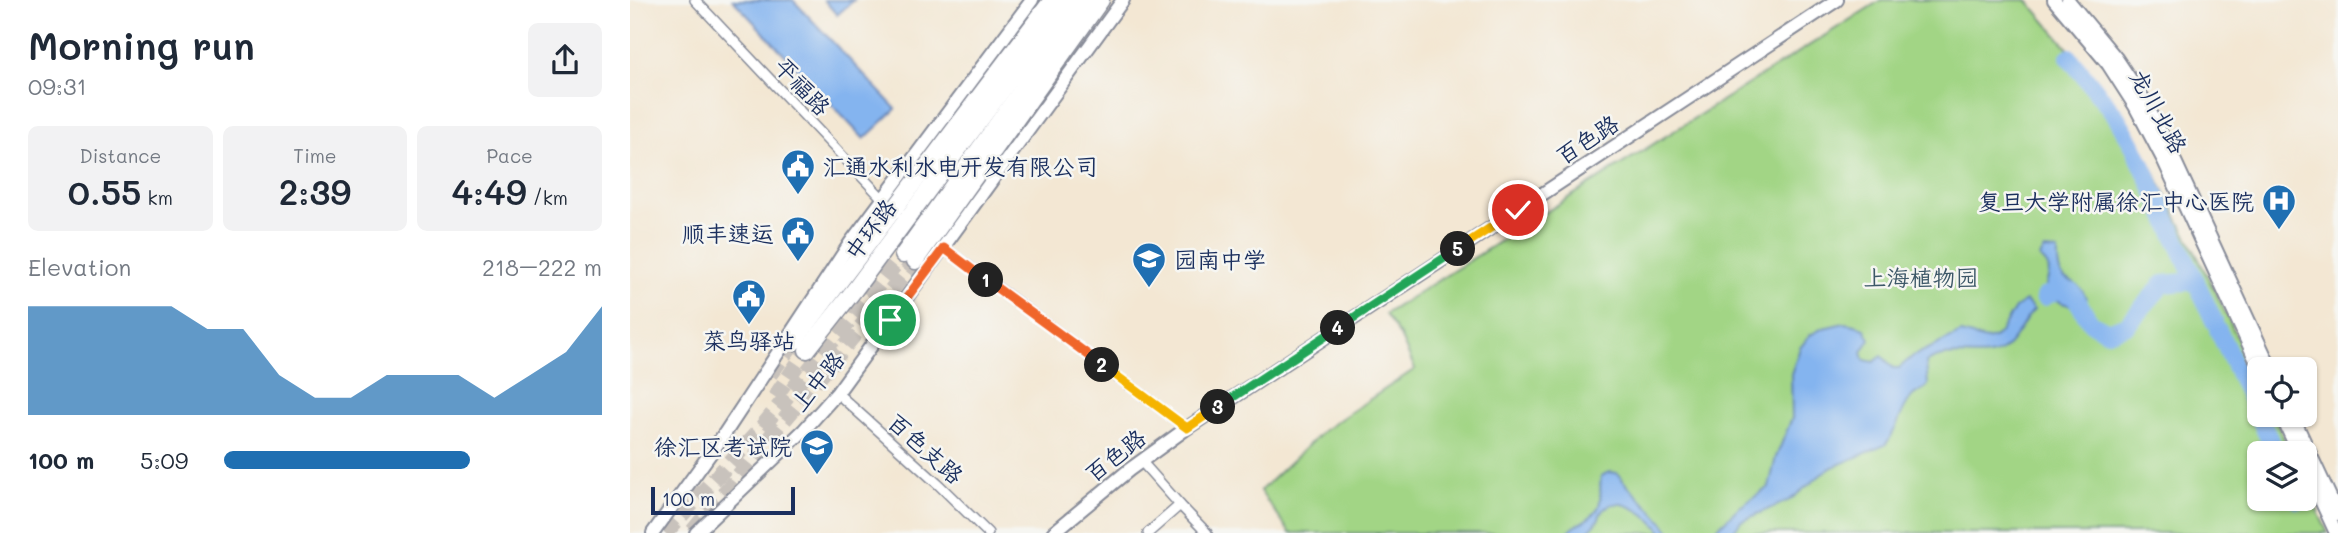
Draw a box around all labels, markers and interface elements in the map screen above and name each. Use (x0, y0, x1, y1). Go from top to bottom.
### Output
text: Morning run (28, 20, 255, 70)
button: share (528, 23, 602, 97)
street label: 平福路 (769, 51, 837, 121)
street label: 龙川北路 (2124, 63, 2194, 159)
text: 09:31 (28, 71, 87, 101)
street label: 百色路 (1550, 108, 1624, 170)
text: Distance (79, 143, 161, 168)
text: Time (293, 143, 337, 168)
text: Pace (486, 143, 533, 168)
public building icon: 汇通水利水电开发有限公司 (779, 147, 817, 196)
place label: 汇通水利水电开发有限公司 (822, 151, 1098, 181)
text: 0.55 (68, 168, 142, 214)
text: 2:39 (279, 168, 351, 214)
text: 4:49 (451, 168, 527, 214)
pin (1488, 180, 1548, 240)
hospital icon: 复旦大学附属徐汇中心医院 (2260, 182, 2298, 231)
text: km (142, 185, 173, 210)
text: /km (527, 185, 568, 210)
place label: 复旦大学附属徐汇中心医院 (1978, 186, 2254, 216)
icon: check (1499, 191, 1537, 229)
street label: 中环路 (837, 192, 903, 266)
public building icon: 顺丰速运 (779, 214, 817, 263)
place label: 顺丰速运 (682, 218, 774, 248)
pin: 5 (1440, 232, 1476, 266)
text: 5 (1452, 236, 1463, 261)
school or university icon: 园南中学 (1130, 240, 1168, 289)
place label: 园南中学 (1174, 244, 1266, 274)
text: Elevation (28, 252, 131, 282)
text: 218–222 m (482, 252, 602, 282)
pin: 1 (968, 262, 1004, 298)
park label: 上海植物园 (1864, 262, 1979, 292)
text: 1 (981, 267, 990, 292)
public building icon: 菜鸟驿站 (730, 277, 768, 326)
pin (860, 290, 920, 350)
icon: arrive (871, 301, 909, 339)
pin: 4 (1320, 310, 1356, 346)
text: 4 (1331, 315, 1344, 340)
place label: 菜鸟驿站 (703, 325, 795, 355)
street label: 上中路 (784, 345, 850, 417)
pin: 2 (1084, 348, 1120, 382)
text: 2 (1096, 352, 1107, 377)
map controls (2247, 357, 2317, 511)
button: locate (2247, 357, 2317, 427)
pin: 3 (1200, 390, 1236, 424)
text: 3 (1212, 394, 1223, 419)
street label: 百色支路 (882, 406, 970, 490)
street label: 百色路 (1079, 422, 1151, 488)
school or university icon: 徐汇区考试院 (798, 427, 836, 476)
place label: 徐汇区考试院 (654, 431, 792, 461)
button: layers (2247, 441, 2317, 511)
text: 100 m (28, 445, 94, 475)
text: 5:09 (140, 445, 188, 475)
scale bar (651, 484, 794, 516)
text: 100 m (662, 486, 715, 511)

